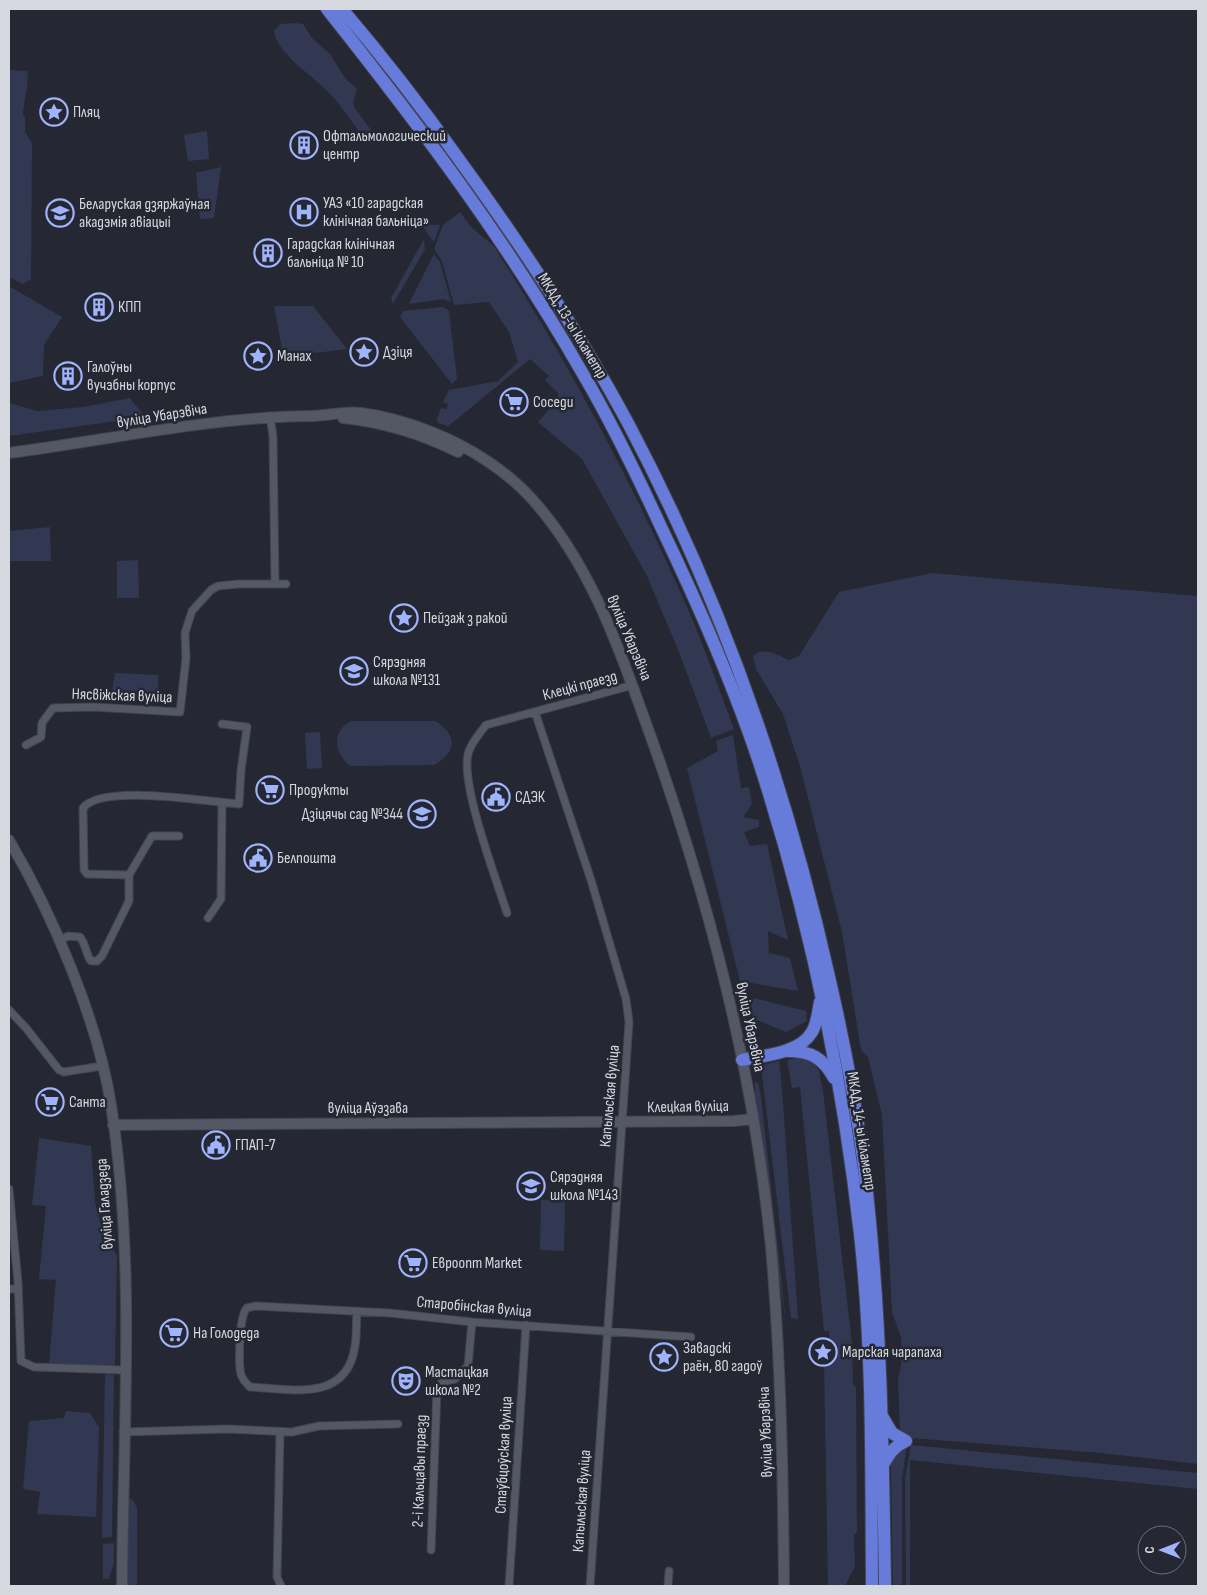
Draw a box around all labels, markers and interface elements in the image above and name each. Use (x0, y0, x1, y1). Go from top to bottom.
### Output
place icon: Пляц (39, 97, 69, 127)
place label: Пляц (73, 103, 100, 122)
place label: Офтальмологический центр (323, 127, 446, 164)
building icon: Офтальмологический центр (289, 130, 319, 160)
place label: УАЗ «10 гарадская клінічная бальніца» (323, 194, 429, 231)
place label: Беларуская дзяржаўная акадэмія авіацыі (79, 195, 210, 232)
hospital icon: УАЗ «10 гарадская клінічная бальніца» (289, 197, 319, 227)
school or university icon: Беларуская дзяржаўная акадэмія авіацыі (45, 198, 75, 228)
place label: Гарадская клінічная бальніца № 10 (287, 235, 395, 272)
building icon: Гарадская клінічная бальніца № 10 (253, 238, 283, 268)
street label: МКАД, 13-ы кіламетр (533, 270, 611, 382)
building icon: КПП (84, 292, 114, 322)
place label: КПП (118, 298, 141, 317)
place icon: Дзіця (349, 337, 379, 367)
place icon: Манах (243, 341, 273, 371)
place label: Дзіця (383, 343, 413, 362)
place label: Манах (277, 347, 312, 366)
place label: Галоўны вучэбны корпус (87, 358, 176, 395)
building icon: Галоўны вучэбны корпус (53, 361, 83, 391)
supermarket icon: Соседи (499, 387, 529, 417)
place label: Соседи (533, 393, 573, 412)
street label: вуліца Убарэвіча (116, 399, 208, 433)
street label: вуліца Убарэвіча (602, 592, 656, 684)
place icon: Пейзаж з ракой (389, 603, 419, 633)
place label: Пейзаж з ракой (423, 609, 508, 628)
place label: Сярэдняя школа №131 (373, 653, 441, 690)
school or university icon: Сярэдняя школа №131 (339, 656, 369, 686)
street label: Клецкі праезд (541, 667, 619, 705)
street label: Нясвіжская вуліца (71, 685, 173, 707)
supermarket icon: Продукты (255, 775, 285, 805)
place label: Продукты (289, 781, 349, 800)
public building icon: СДЭК (481, 782, 511, 812)
place label: СДЭК (515, 788, 546, 807)
school or university icon: Дзіцячы сад №344 (407, 799, 437, 829)
place label: Дзіцячы сад №344 (302, 805, 403, 824)
public building icon: Белпошта (243, 843, 273, 873)
place label: Белпошта (277, 849, 336, 868)
street label: вуліца Убарэвіча (731, 981, 769, 1073)
street label: Капыльская вуліца (596, 1044, 624, 1148)
street label: МКАД, 14-ы кіламетр (842, 1070, 880, 1192)
supermarket icon: Санта (35, 1087, 65, 1117)
place label: Санта (69, 1093, 106, 1112)
street label: Клецкая вуліца (647, 1097, 729, 1117)
street label: вуліца Аўэзава (328, 1099, 408, 1118)
public building icon: ГПАП-7 (201, 1130, 231, 1160)
place label: ГПАП-7 (235, 1136, 276, 1155)
street label: вуліца Галадзеда (92, 1158, 118, 1250)
place label: Сярэдняя школа №143 (550, 1168, 618, 1205)
school or university icon: Сярэдняя школа №143 (516, 1171, 546, 1201)
supermarket icon: Евроопт Market (398, 1248, 428, 1278)
place label: Евроопт Market (432, 1254, 522, 1273)
street label: Старобінская вуліца (416, 1293, 532, 1321)
supermarket icon: На Голодеда (159, 1318, 189, 1348)
place label: На Голодеда (193, 1324, 259, 1343)
place icon: Марская чарапаха (808, 1337, 838, 1367)
place label: Завадскі раён, 80 гадоў (683, 1339, 763, 1376)
place icon: Завадскі раён, 80 гадоў (649, 1342, 679, 1372)
place label: Марская чарапаха (842, 1343, 942, 1362)
place label: Мастацкая школа №2 (425, 1363, 489, 1400)
theatre icon: Мастацкая школа №2 (391, 1366, 421, 1396)
street label: вуліца Убарэвіча (755, 1386, 777, 1478)
street label: Стаўбцоўская вуліца (491, 1396, 517, 1514)
street label: 2-і Кальцавы праезд (409, 1414, 431, 1528)
street label: Капыльская вуліца (569, 1449, 595, 1553)
north arrow (1137, 1525, 1187, 1575)
text: С (1141, 1546, 1158, 1554)

